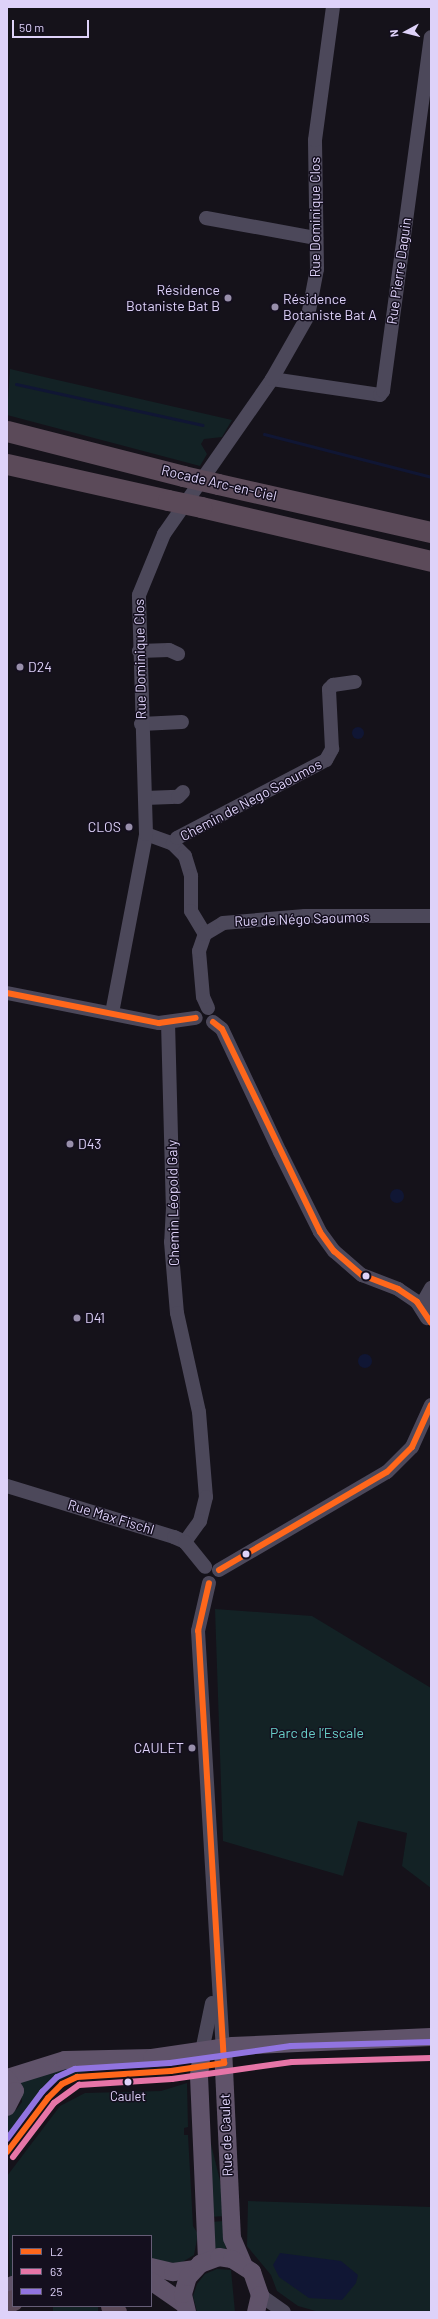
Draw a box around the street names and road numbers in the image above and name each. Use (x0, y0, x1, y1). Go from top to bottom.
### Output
street label: Rue Dominique Clos (307, 157, 323, 277)
street label: Rue Pierre Daguin (383, 216, 415, 326)
street label: Rocade Arc-en-Ciel (160, 462, 278, 504)
street label: Rue Dominique Clos (131, 599, 149, 719)
street label: Chemin de Nego Saoumos (177, 756, 325, 844)
street label: Rue de Négo Saoumos (234, 908, 370, 930)
street label: Chemin Léopold Galy (164, 1140, 182, 1266)
street label: Rue Max Fischl (66, 1496, 156, 1538)
street label: Rue de Caulet (216, 2093, 236, 2177)

